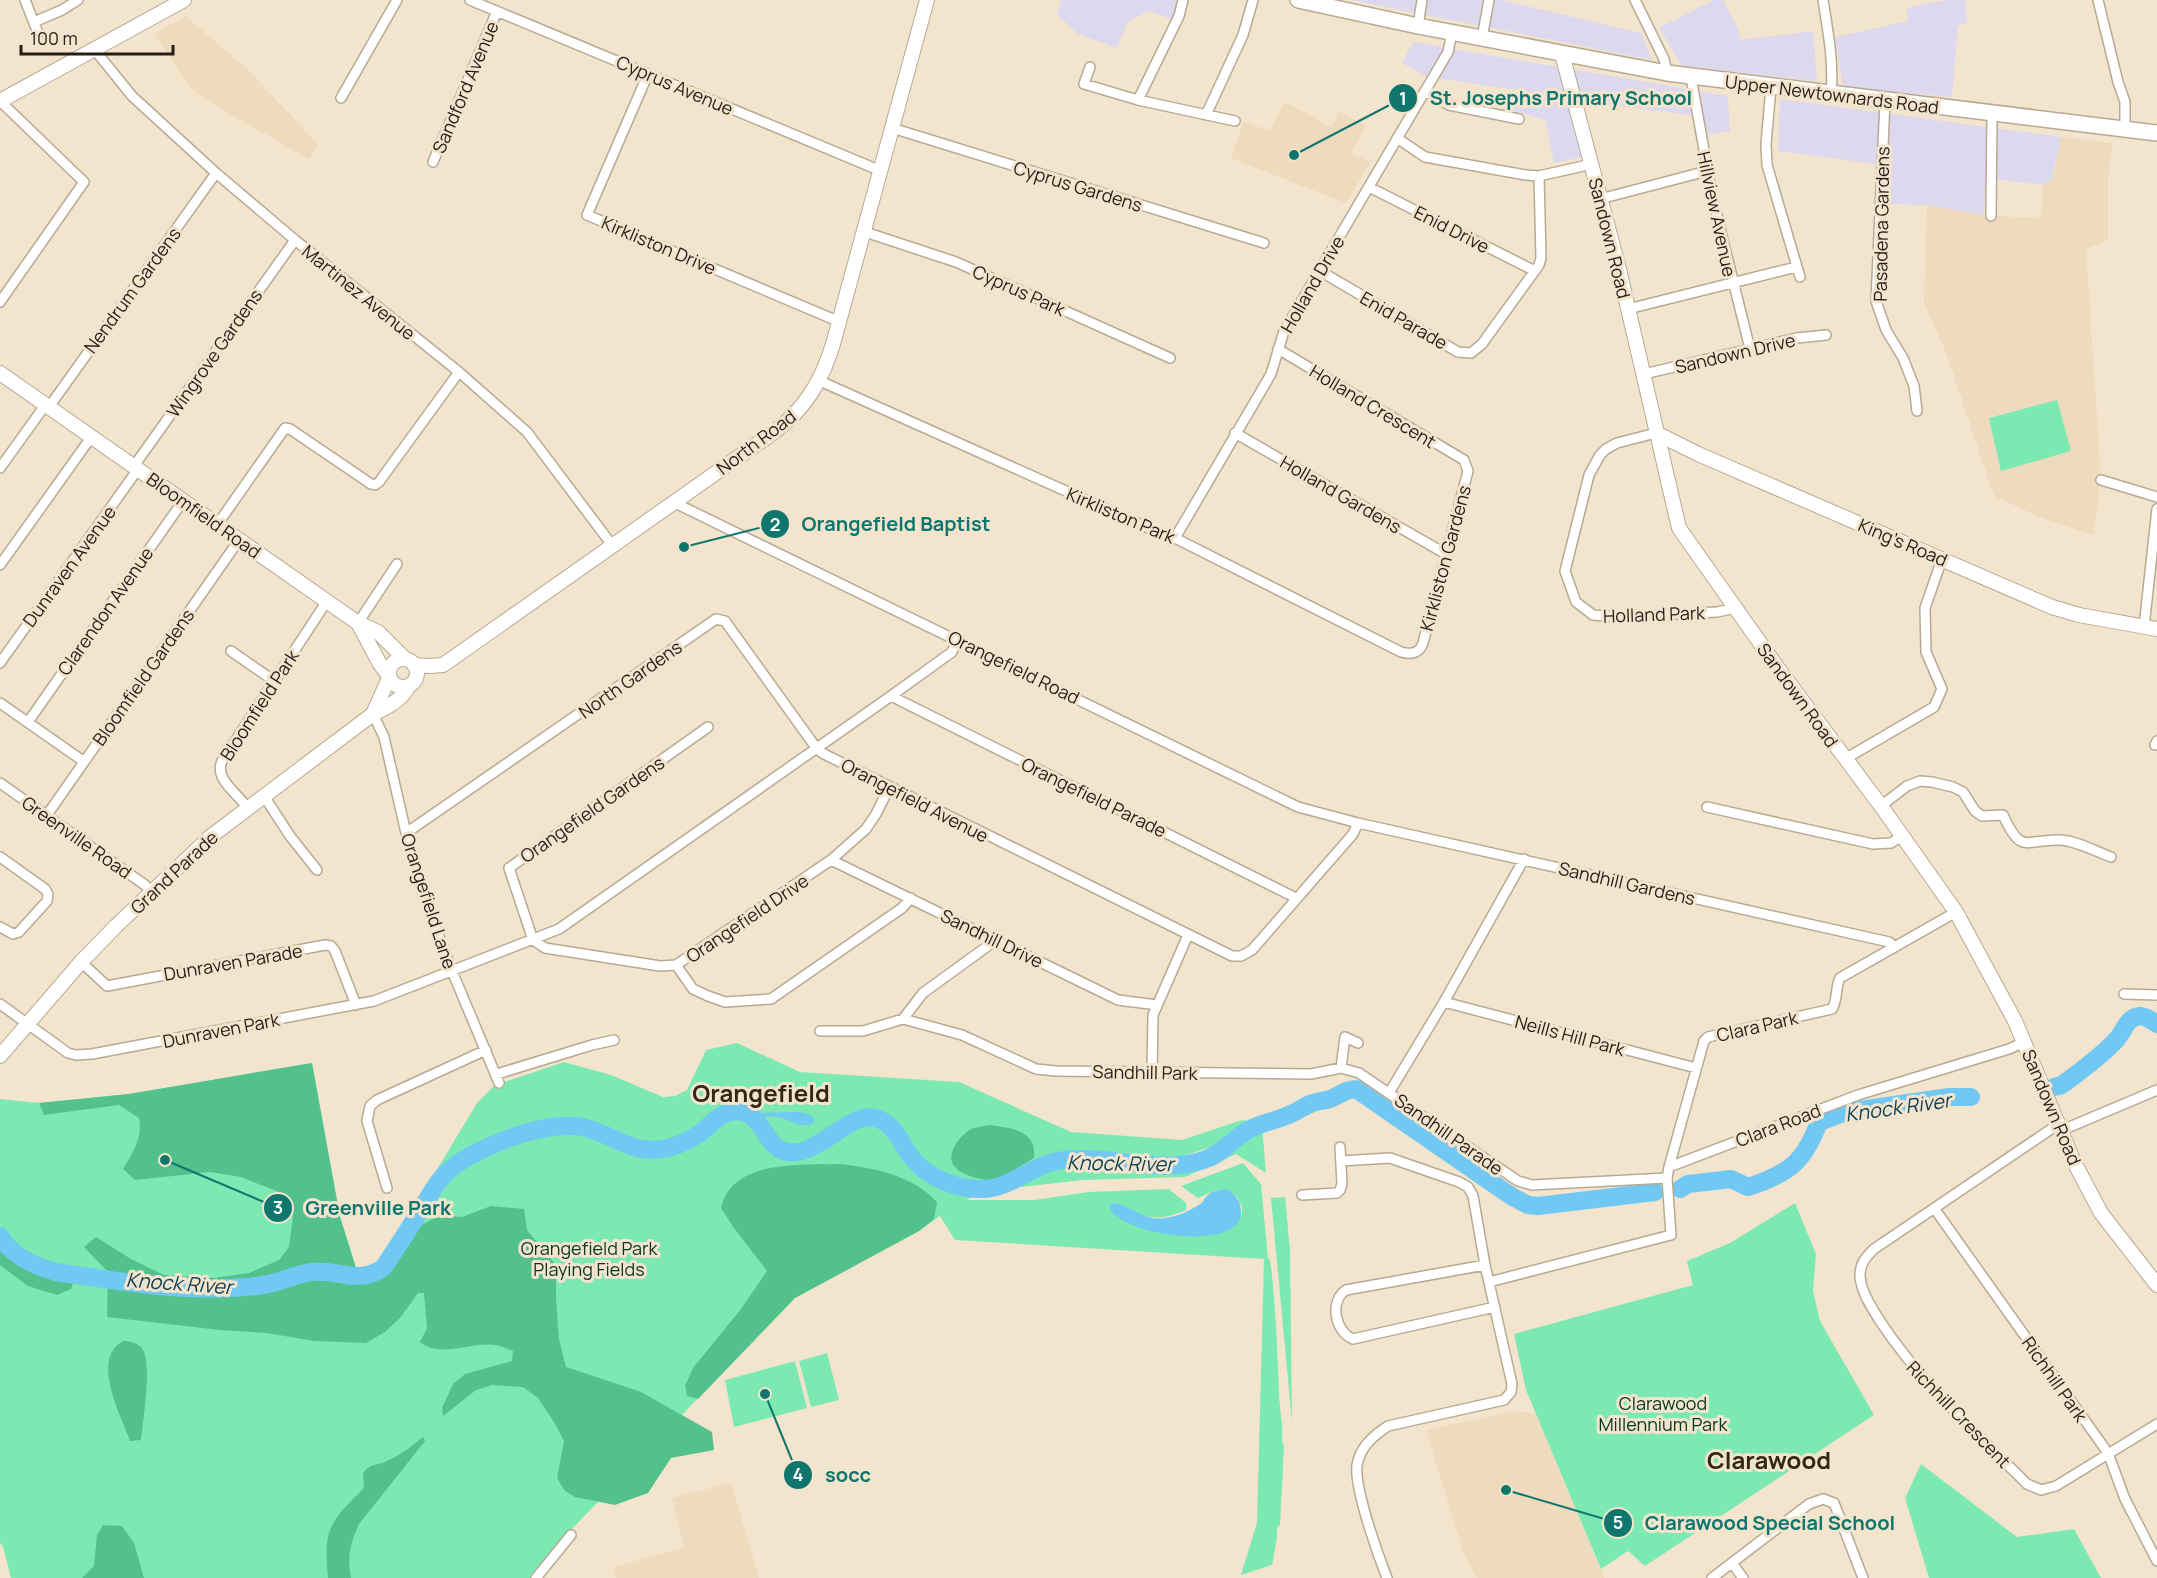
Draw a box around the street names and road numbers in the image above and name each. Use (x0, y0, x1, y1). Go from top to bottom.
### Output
street label: Sandford Avenue (426, 17, 504, 157)
street label: Cyprus Avenue (613, 50, 737, 120)
street label: Upper Newtownards Road (1724, 69, 1940, 119)
street label: Pasadena Gardens (1868, 146, 1894, 302)
street label: Hillview Avenue (1692, 149, 1742, 279)
street label: Cyprus Gardens (1011, 155, 1145, 217)
street label: Sandown Road (1583, 175, 1637, 301)
street label: Enid Drive (1410, 200, 1494, 258)
street label: Kirkliston Drive (598, 210, 720, 280)
street label: Nendrum Gardens (78, 222, 186, 358)
street label: Holland Drive (1275, 231, 1349, 337)
street label: Martinez Avenue (297, 239, 421, 345)
street label: Cyprus Park (969, 259, 1070, 322)
street label: Wingrove Gardens (161, 284, 267, 422)
street label: Enid Parade (1356, 285, 1452, 355)
street label: Sandown Drive (1672, 327, 1798, 379)
street label: Holland Crescent (1305, 359, 1441, 453)
street label: North Road (711, 404, 801, 480)
street label: Holland Gardens (1276, 450, 1406, 538)
street label: Bloomfield Road (142, 467, 266, 563)
street label: Kirkliston Park (1063, 481, 1180, 549)
street label: Kirkliston Gardens (1414, 482, 1476, 634)
street label: Dunraven Avenue (17, 501, 121, 631)
street label: King's Road (1855, 512, 1951, 572)
street label: Clarendon Avenue (52, 542, 158, 680)
street label: Holland Park (1603, 600, 1707, 628)
street label: Bloomfield Gardens (87, 604, 199, 750)
street label: Orangefield Road (944, 625, 1084, 709)
street label: North Gardens (574, 634, 686, 724)
street label: Sandown Road (1752, 638, 1844, 752)
street label: Bloomfield Park (214, 644, 304, 765)
street label: Orangefield Gardens (515, 750, 669, 868)
street label: Orangefield Parade (1017, 751, 1171, 843)
street label: Orangefield Avenue (837, 752, 993, 848)
street label: Greenville Road (17, 790, 137, 884)
street label: Grand Parade (125, 825, 223, 919)
street label: Orangefield Lane (396, 830, 462, 972)
street label: Sandhill Gardens (1556, 856, 1698, 910)
street label: Orangefield Drive (681, 868, 813, 968)
street label: Sandhill Drive (937, 903, 1047, 973)
street label: Dunraven Parade (162, 938, 304, 986)
street label: Clara Park (1714, 1005, 1801, 1047)
street label: Dunraven Park (161, 1007, 282, 1053)
street label: Neills Hill Park (1512, 1009, 1629, 1061)
street label: Sandown Road (2017, 1045, 2087, 1169)
street label: Sandhill Park (1092, 1059, 1199, 1085)
street label: Sandhill Parade (1390, 1088, 1508, 1180)
street label: Clara Road (1732, 1098, 1824, 1152)
street label: Richhill Park (2017, 1332, 2094, 1427)
street label: Richhill Crescent (1902, 1355, 2016, 1473)

